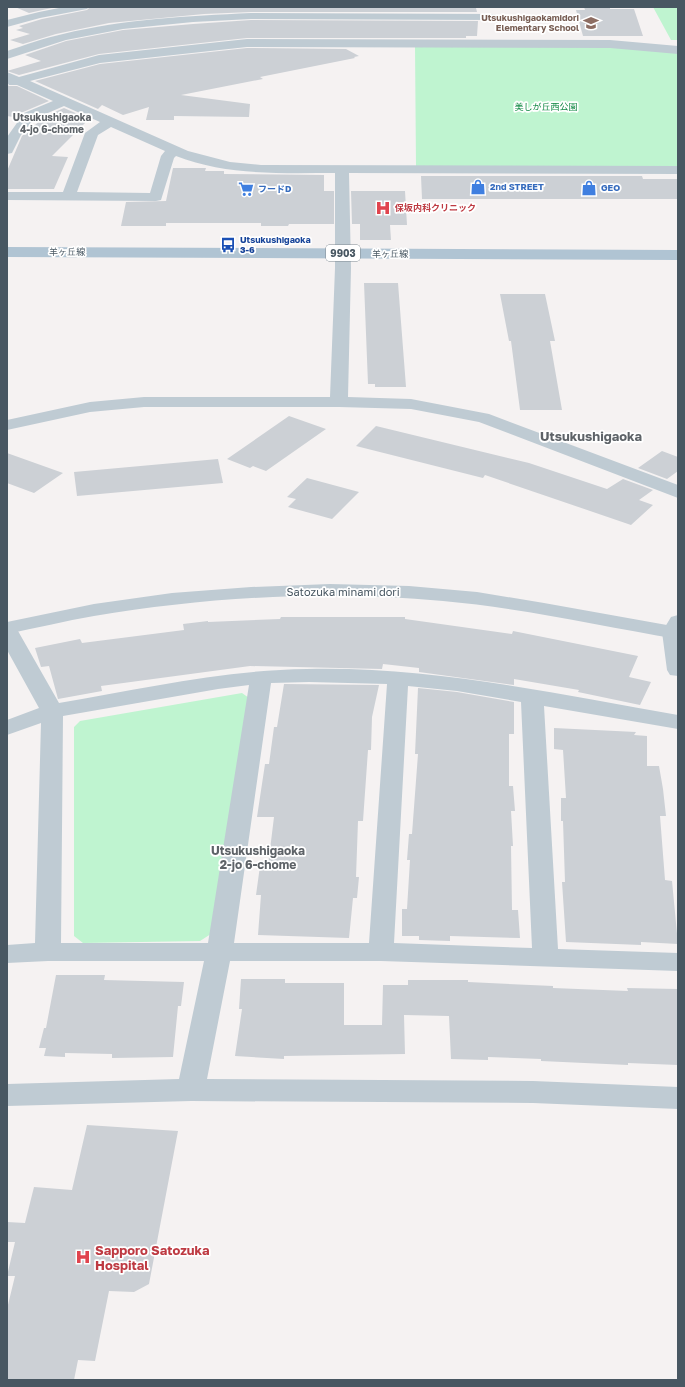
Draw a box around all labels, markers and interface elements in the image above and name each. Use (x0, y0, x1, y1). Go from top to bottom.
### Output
place label: Utsukushigaokamidori Elementary School (481, 12, 580, 33)
school or university icon: Utsukushigaokamidori Elementary School (582, 14, 600, 32)
park label: 美しが丘西公園 (514, 101, 578, 112)
district label: Utsukushigaoka 4-jo 6-chome (13, 111, 91, 135)
shop icon: 2nd STREET (469, 178, 487, 196)
shop icon: GEO (580, 179, 598, 197)
supermarket icon: フードD (237, 180, 255, 198)
place label: 2nd STREET (490, 181, 544, 192)
place label: GEO (601, 182, 620, 193)
place label: フードD (258, 183, 292, 194)
hospital icon: 保坂内科クリニック (374, 199, 392, 217)
place label: 保坂内科クリニック (394, 202, 476, 213)
place label: Utsukushigaoka 3-6 (240, 234, 311, 255)
bus stop icon: Utsukushigaoka 3-6 (219, 236, 237, 254)
road number: 9903 (326, 245, 360, 261)
street label: 羊ヶ丘線 (49, 246, 86, 257)
street label: 羊ヶ丘線 (372, 248, 409, 259)
district label: Utsukushigaoka (540, 428, 642, 444)
street label: Satozuka minami dori (286, 585, 400, 598)
district label: Utsukushigaoka 2-jo 6-chome (211, 843, 305, 872)
place label: Sapporo Satozuka Hospital (95, 1242, 210, 1273)
hospital icon: Sapporo Satozuka Hospital (74, 1248, 92, 1266)

